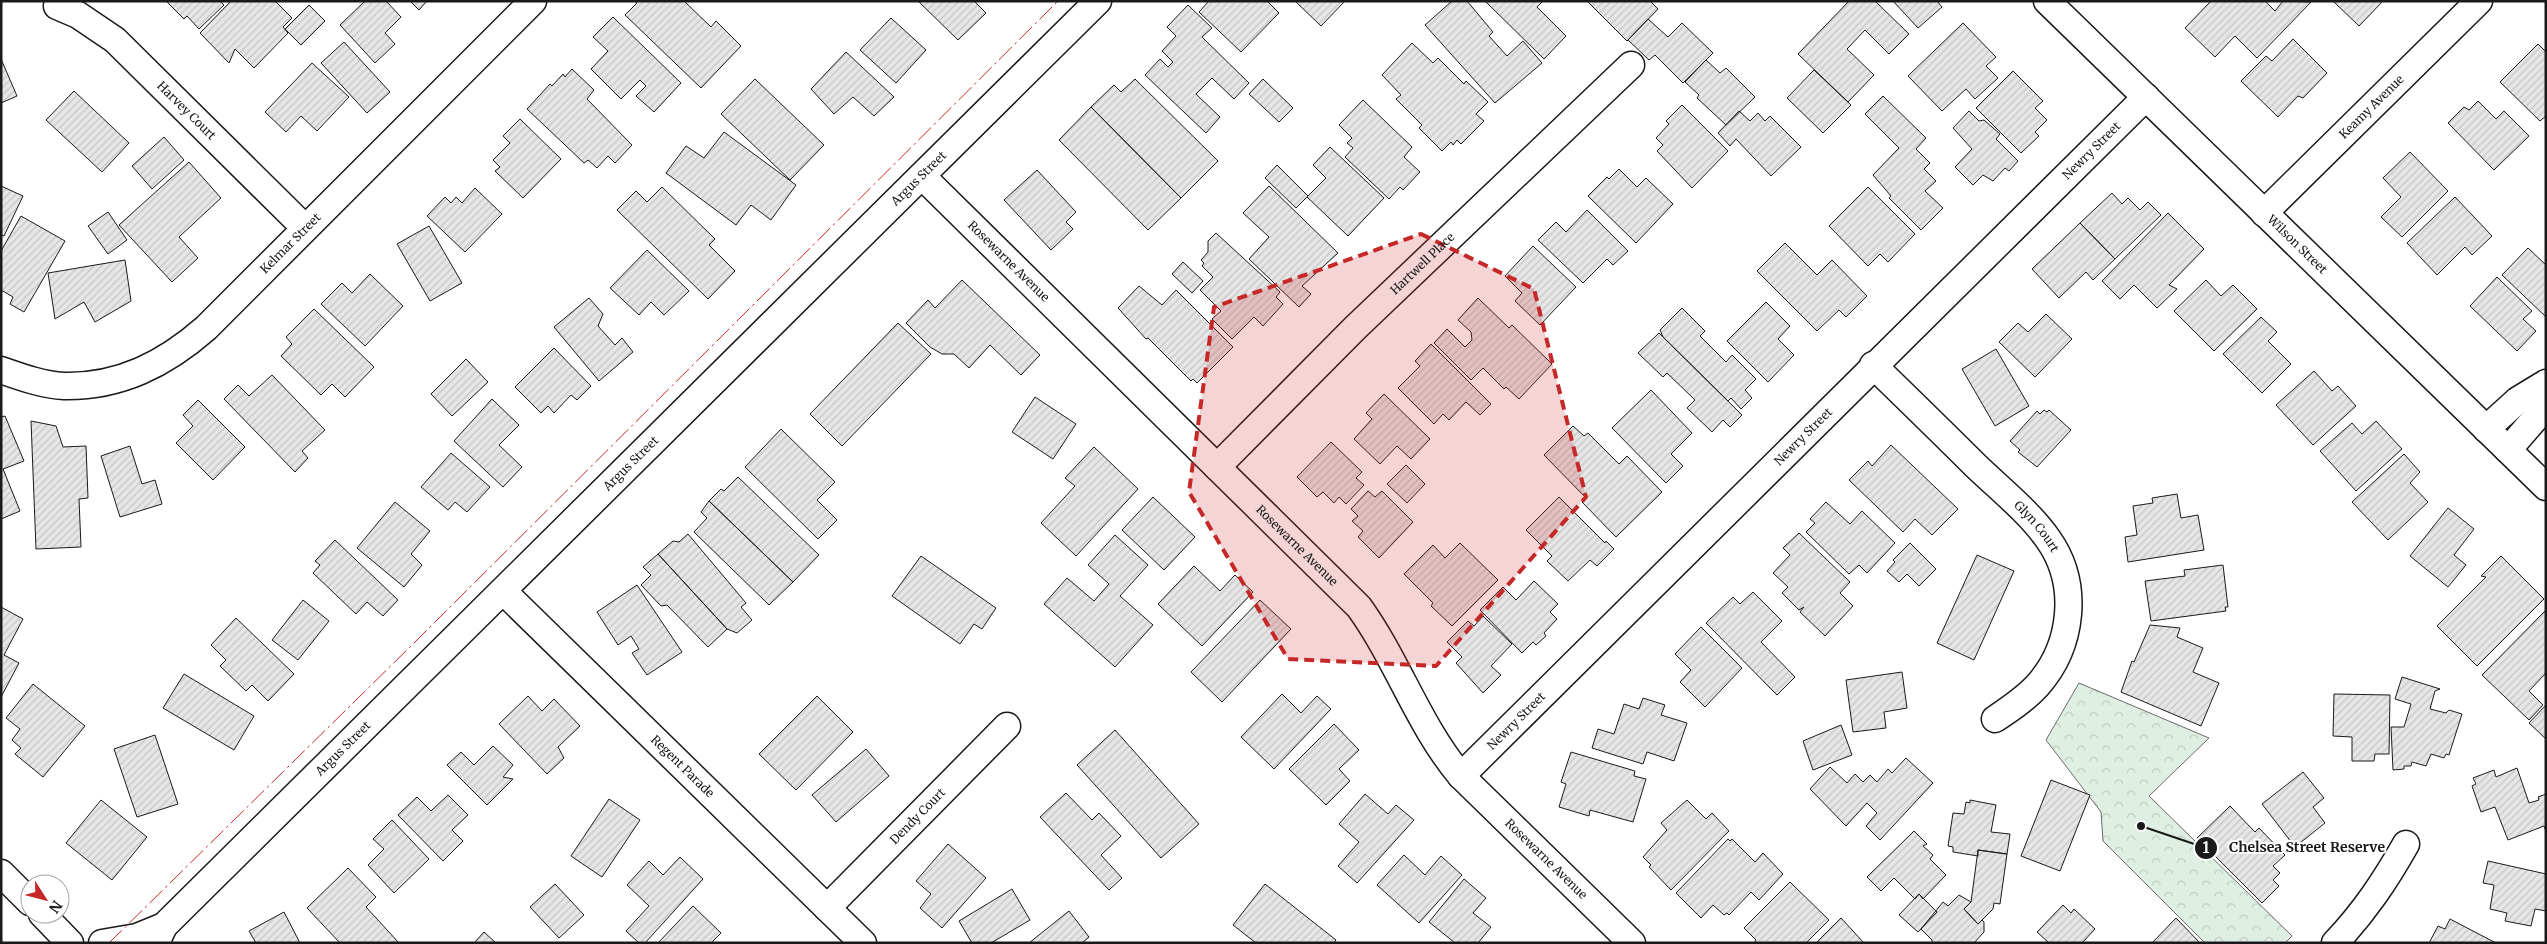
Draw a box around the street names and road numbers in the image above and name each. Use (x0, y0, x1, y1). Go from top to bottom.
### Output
street label: Keamy Avenue (2336, 72, 2407, 142)
street label: Harvey Court (154, 78, 220, 143)
street label: Newry Street (2059, 118, 2124, 182)
street label: Argus Street (887, 147, 949, 209)
street label: Kelmar Street (257, 209, 324, 276)
street label: Wilson Street (2264, 211, 2331, 277)
street label: Rosewarne Avenue (965, 217, 1053, 304)
street label: Hartwell Place (1387, 229, 1457, 297)
street label: Newry Street (1771, 404, 1835, 468)
street label: Argus Street (599, 432, 662, 494)
street label: Glyn Court (2011, 497, 2063, 555)
street label: Rosewarne Avenue (1253, 502, 1341, 589)
street label: Newry Street (1484, 689, 1548, 753)
street label: Argus Street (311, 717, 374, 779)
street label: Regent Parade (648, 732, 718, 800)
street label: Dendy Court (886, 785, 949, 847)
street label: Rosewarne Avenue (1502, 815, 1591, 902)

